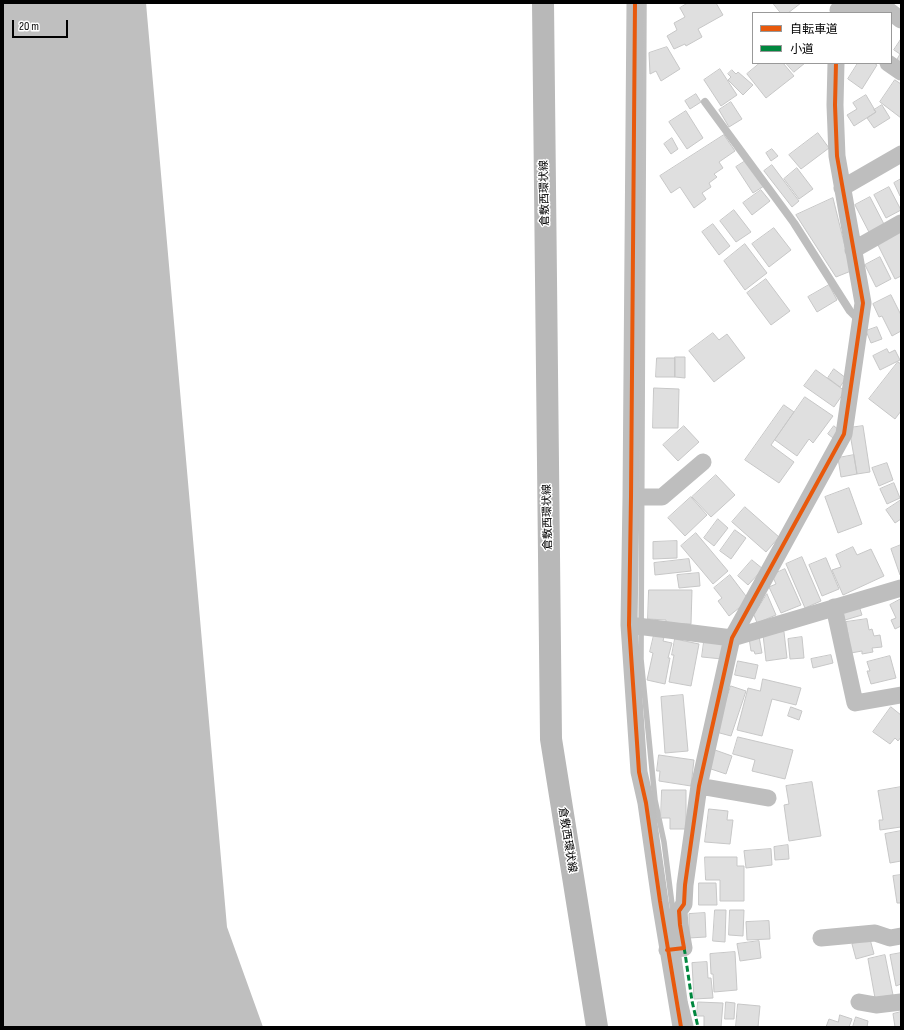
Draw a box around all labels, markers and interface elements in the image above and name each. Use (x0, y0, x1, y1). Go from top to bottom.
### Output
scale bar (14, 12, 70, 38)
legend (752, 12, 892, 64)
text: 20 m (19, 19, 39, 34)
text: 自転車道 (790, 22, 838, 37)
text: 小道 (790, 42, 814, 57)
street label: 倉敷西環状線 (538, 160, 552, 226)
street label: 倉敷西環状線 (541, 484, 555, 550)
street label: 倉敷西環状線 (555, 806, 579, 874)

